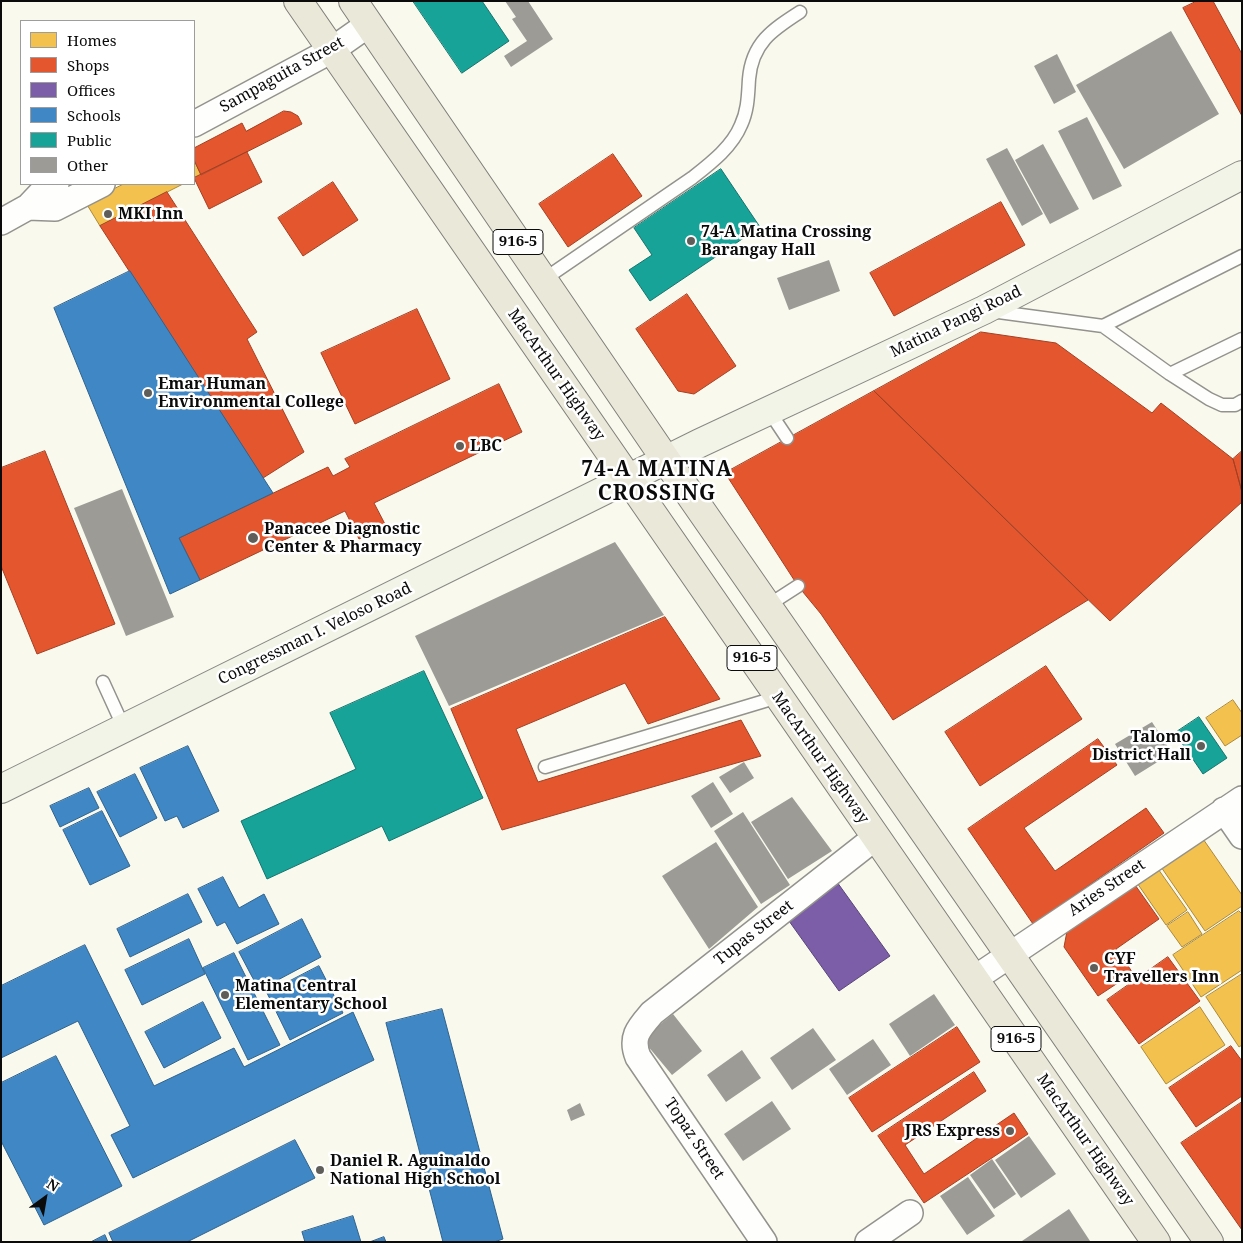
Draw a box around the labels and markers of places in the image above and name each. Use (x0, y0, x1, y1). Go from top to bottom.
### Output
place label: MKI Inn (118, 204, 183, 224)
marker: MKI Inn (102, 208, 114, 220)
place label: 74-A Matina Crossing Barangay Hall (701, 222, 871, 260)
marker: 74-A Matina Crossing Barangay Hall (685, 235, 697, 247)
place label: Emar Human Environmental College (158, 374, 344, 412)
marker: Emar Human Environmental College (142, 387, 154, 399)
place label: LBC (470, 436, 502, 456)
marker: LBC (454, 440, 466, 452)
place label: Panacee Diagnostic Center & Pharmacy (264, 519, 422, 557)
marker: Panacee Diagnostic Center & Pharmacy (246, 531, 260, 545)
place label: Talomo District Hall (1092, 727, 1191, 765)
marker: Talomo District Hall (1195, 740, 1207, 752)
place label: CYF Travellers Inn (1104, 949, 1219, 987)
marker: CYF Travellers Inn (1088, 962, 1100, 974)
place label: Matina Central Elementary School (235, 976, 387, 1014)
marker: Matina Central Elementary School (219, 989, 231, 1001)
place label: JRS Express (905, 1121, 1000, 1141)
marker: JRS Express (1004, 1125, 1016, 1137)
place label: Daniel R. Aguinaldo National High School (330, 1151, 500, 1189)
marker: Daniel R. Aguinaldo National High School (314, 1164, 326, 1176)

